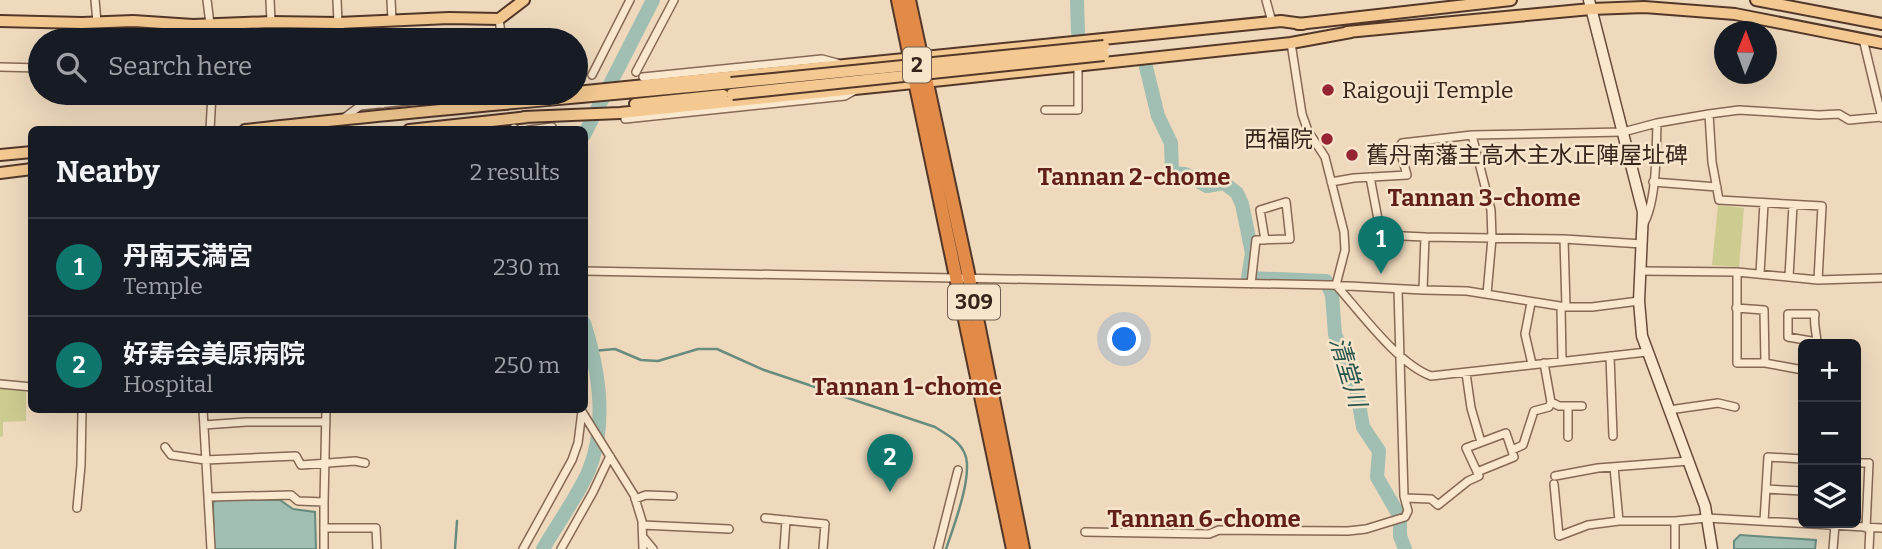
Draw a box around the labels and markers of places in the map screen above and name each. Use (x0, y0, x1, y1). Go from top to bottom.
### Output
place label: Raigouji Temple (1342, 76, 1514, 104)
marker: Raigouji Temple (1320, 82, 1336, 98)
place label: 西福院 (1244, 125, 1313, 153)
marker: 西福院 (1319, 131, 1335, 147)
place label: 舊丹南藩主高木主水正陣屋址碑 (1366, 141, 1688, 169)
marker: 舊丹南藩主高木主水正陣屋址碑 (1344, 147, 1360, 163)
pin: 1 (1358, 216, 1404, 274)
pin: 2 (867, 434, 913, 492)

